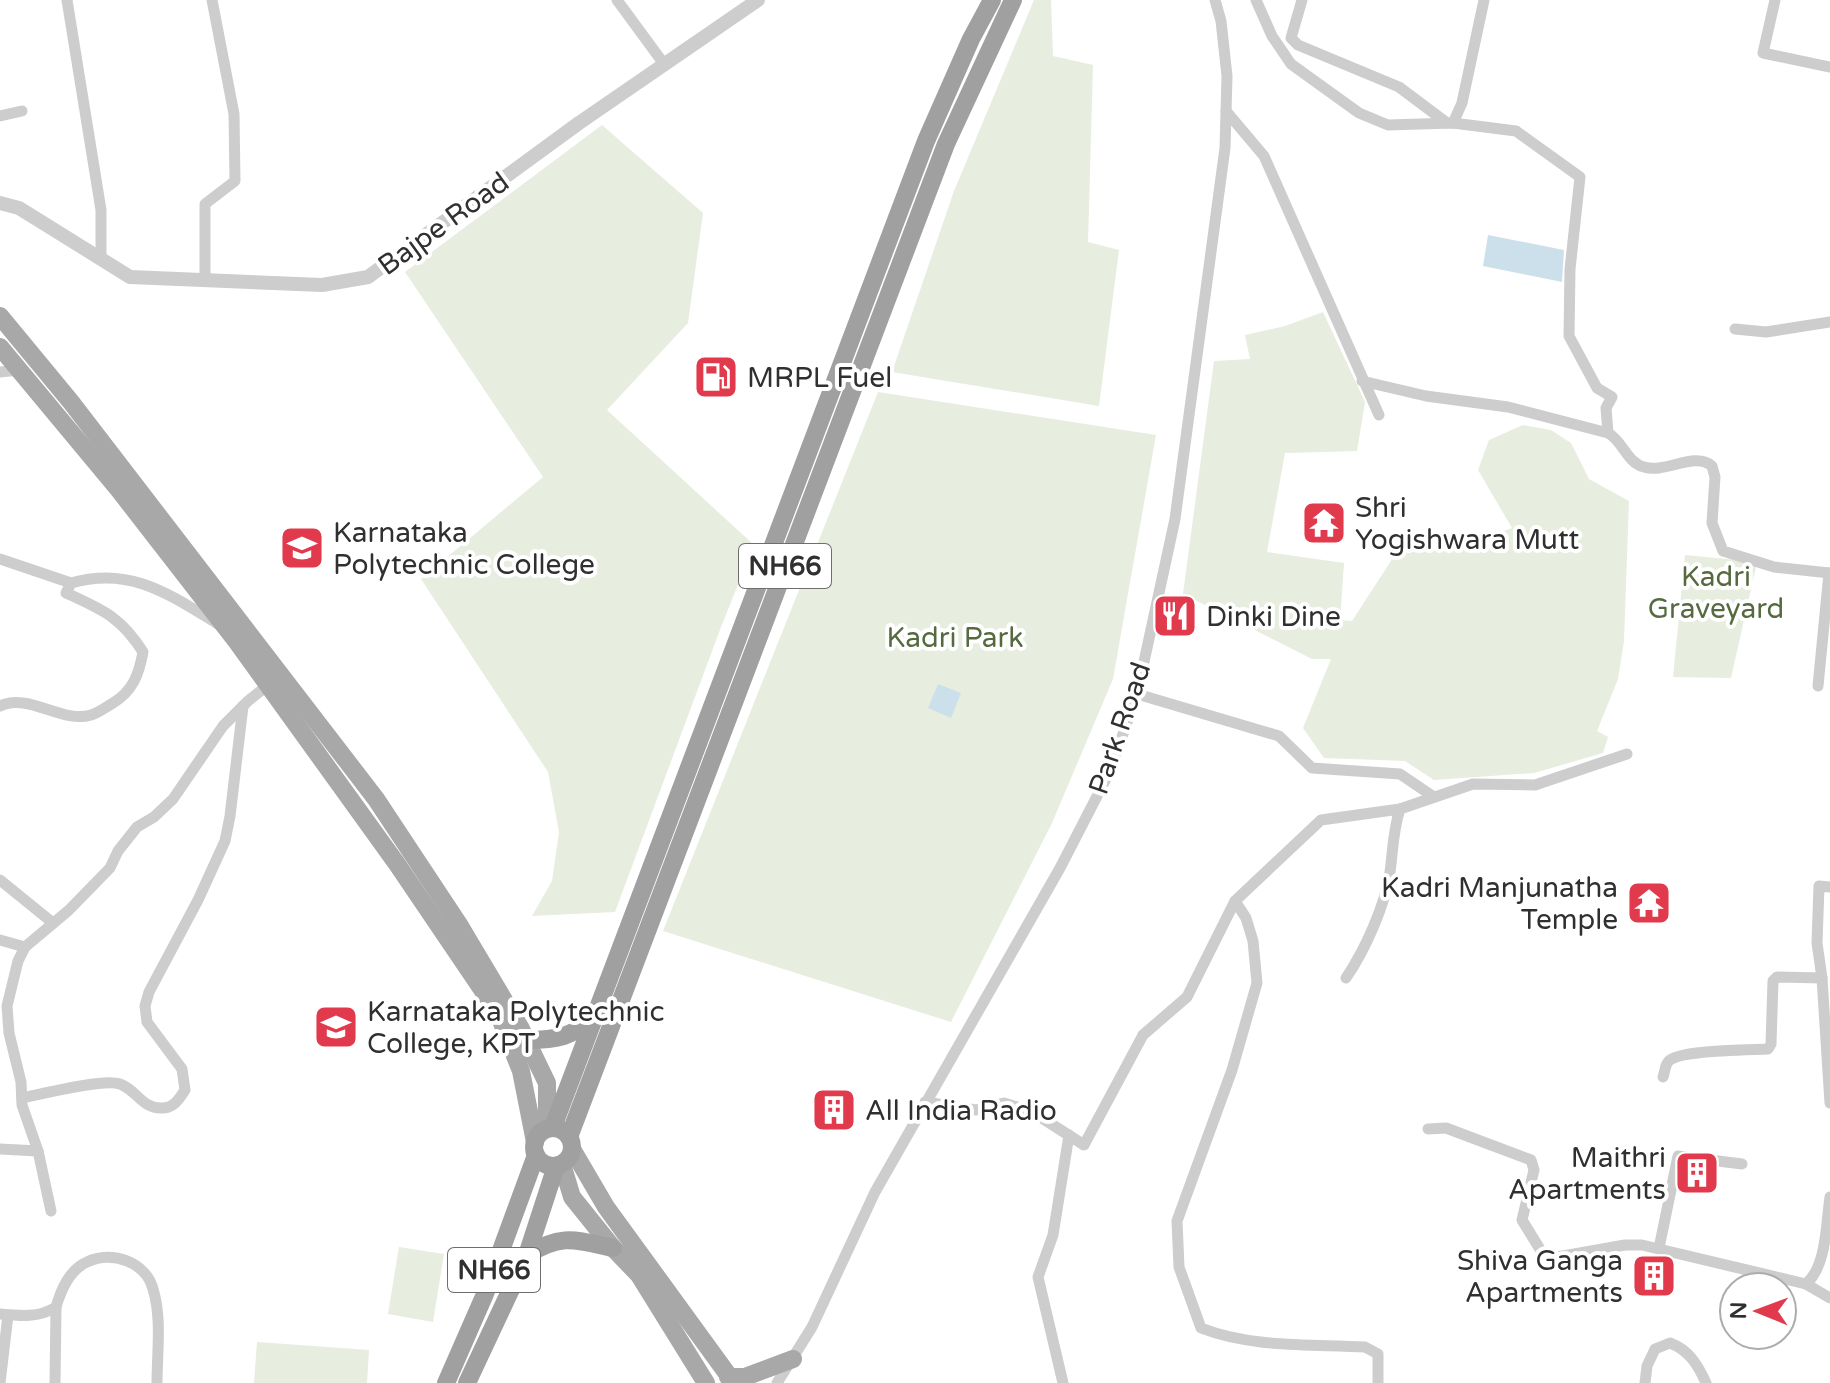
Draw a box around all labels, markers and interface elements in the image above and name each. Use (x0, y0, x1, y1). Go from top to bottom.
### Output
street label: Bajpe Road (372, 165, 516, 283)
fuel station icon: MRPL Fuel (692, 353, 740, 401)
place label: MRPL Fuel (747, 361, 892, 395)
place label: Shri Yogishwara Mutt (1355, 491, 1580, 557)
temple icon: Shri Yogishwara Mutt (1300, 499, 1348, 547)
place label: Karnataka Polytechnic College (333, 516, 595, 582)
school or university icon: Karnataka Polytechnic College (278, 524, 326, 572)
road number: NH66 (739, 544, 831, 588)
park label: Kadri Graveyard (1648, 560, 1784, 626)
restaurant icon: Dinki Dine (1151, 592, 1199, 640)
place label: Dinki Dine (1206, 600, 1341, 634)
park label: Kadri Park (887, 621, 1023, 655)
street label: Park Road (1081, 658, 1158, 799)
place label: Kadri Manjunatha Temple (1381, 871, 1618, 937)
temple icon: Kadri Manjunatha Temple (1625, 879, 1673, 927)
place label: Karnataka Polytechnic College, KPT (367, 995, 664, 1061)
school or university icon: Karnataka Polytechnic College, KPT (312, 1003, 360, 1051)
building icon: All India Radio (810, 1086, 858, 1134)
place label: All India Radio (865, 1094, 1057, 1128)
place label: Maithri Apartments (1508, 1141, 1666, 1207)
building icon: Maithri Apartments (1673, 1149, 1721, 1197)
place label: Shiva Ganga Apartments (1457, 1244, 1623, 1310)
road number: NH66 (448, 1248, 540, 1292)
building icon: Shiva Ganga Apartments (1630, 1252, 1678, 1300)
north arrow (1718, 1271, 1798, 1351)
text: N (1726, 1302, 1752, 1320)

